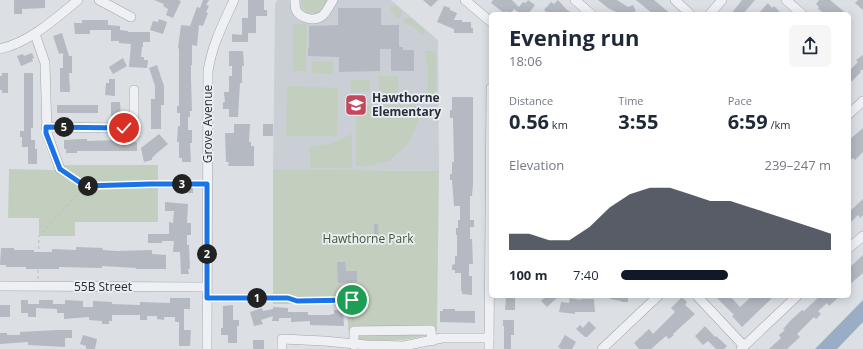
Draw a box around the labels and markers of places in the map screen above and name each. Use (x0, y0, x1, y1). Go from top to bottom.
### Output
place label: Hawthorne Elementary (372, 89, 441, 120)
school or university icon: Hawthorne Elementary (343, 92, 369, 118)
pin (107, 111, 141, 145)
pin: 5 (54, 117, 74, 137)
pin: 3 (172, 174, 192, 194)
pin: 4 (78, 176, 98, 196)
pin: 2 (197, 244, 217, 264)
pin (335, 283, 369, 317)
pin: 1 (247, 288, 267, 308)

